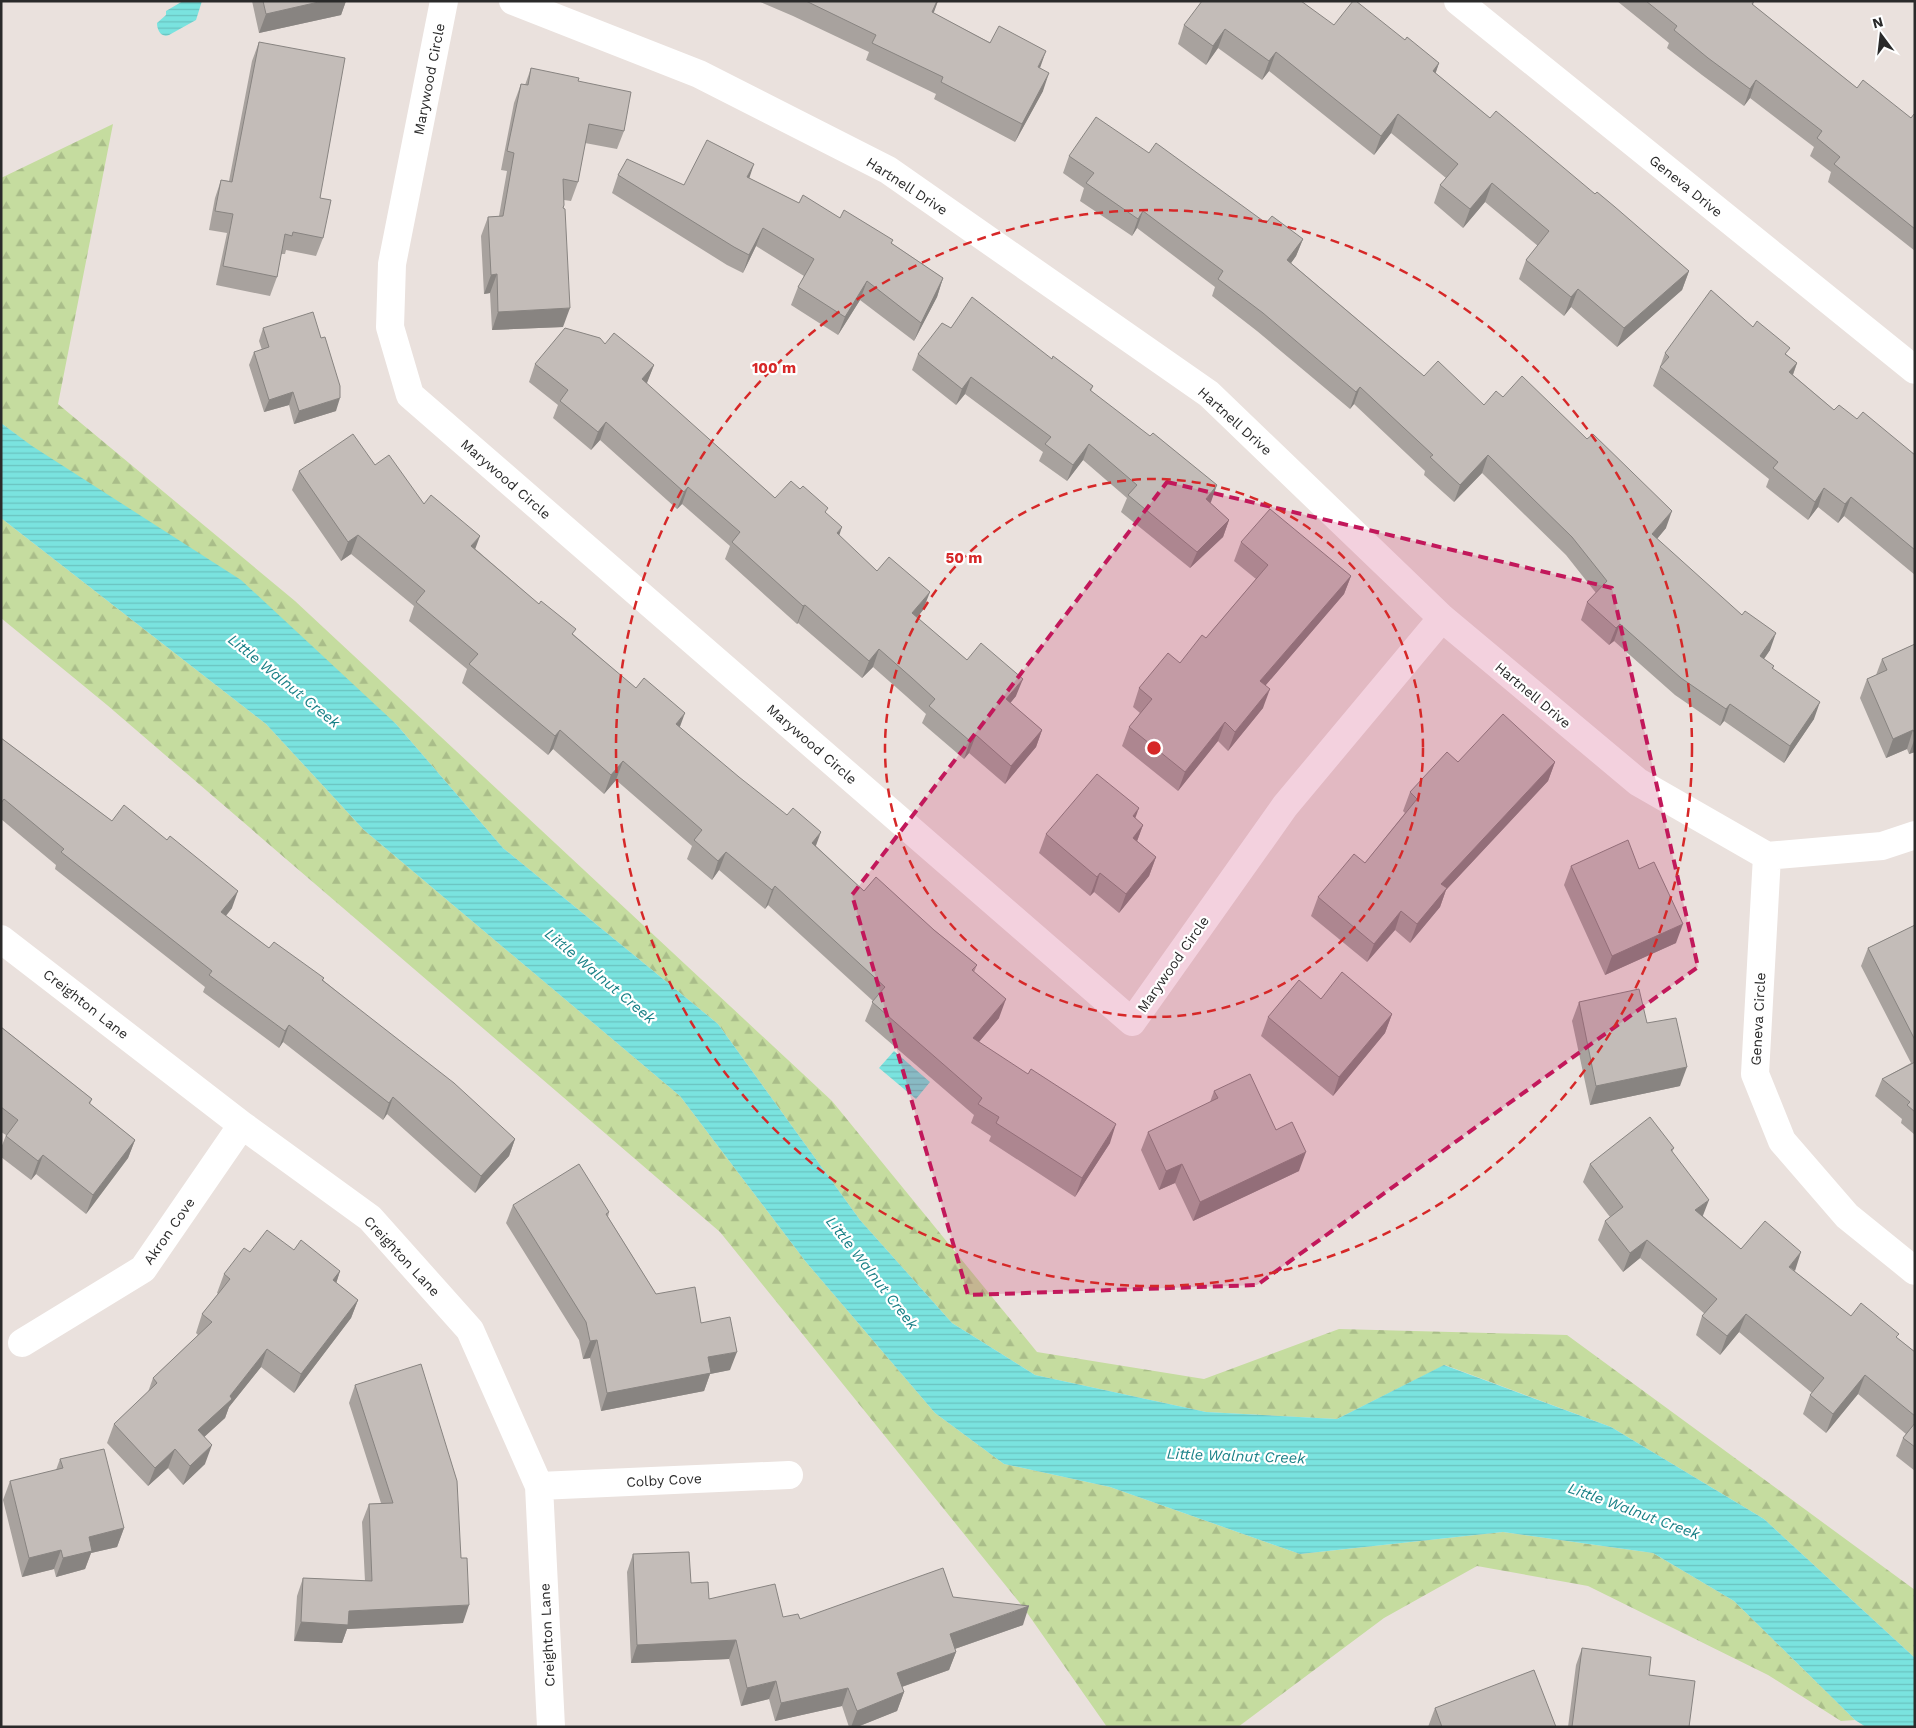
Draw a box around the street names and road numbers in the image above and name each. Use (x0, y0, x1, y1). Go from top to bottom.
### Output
street label: Marywood Circle (410, 22, 448, 136)
street label: Geneva Drive (1646, 152, 1726, 220)
street label: Hartnell Drive (863, 154, 951, 218)
street label: Hartnell Drive (1195, 384, 1275, 458)
street label: Marywood Circle (458, 436, 554, 522)
street label: Hartnell Drive (1492, 659, 1574, 731)
street label: Marywood Circle (764, 701, 860, 787)
street label: Marywood Circle (1134, 913, 1212, 1015)
street label: Creighton Lane (40, 966, 132, 1042)
street label: Geneva Circle (1748, 972, 1768, 1066)
street label: Akron Cove (140, 1195, 198, 1267)
street label: Creighton Lane (361, 1213, 443, 1299)
street label: Colby Cove (626, 1470, 702, 1490)
street label: Creighton Lane (536, 1583, 558, 1687)

